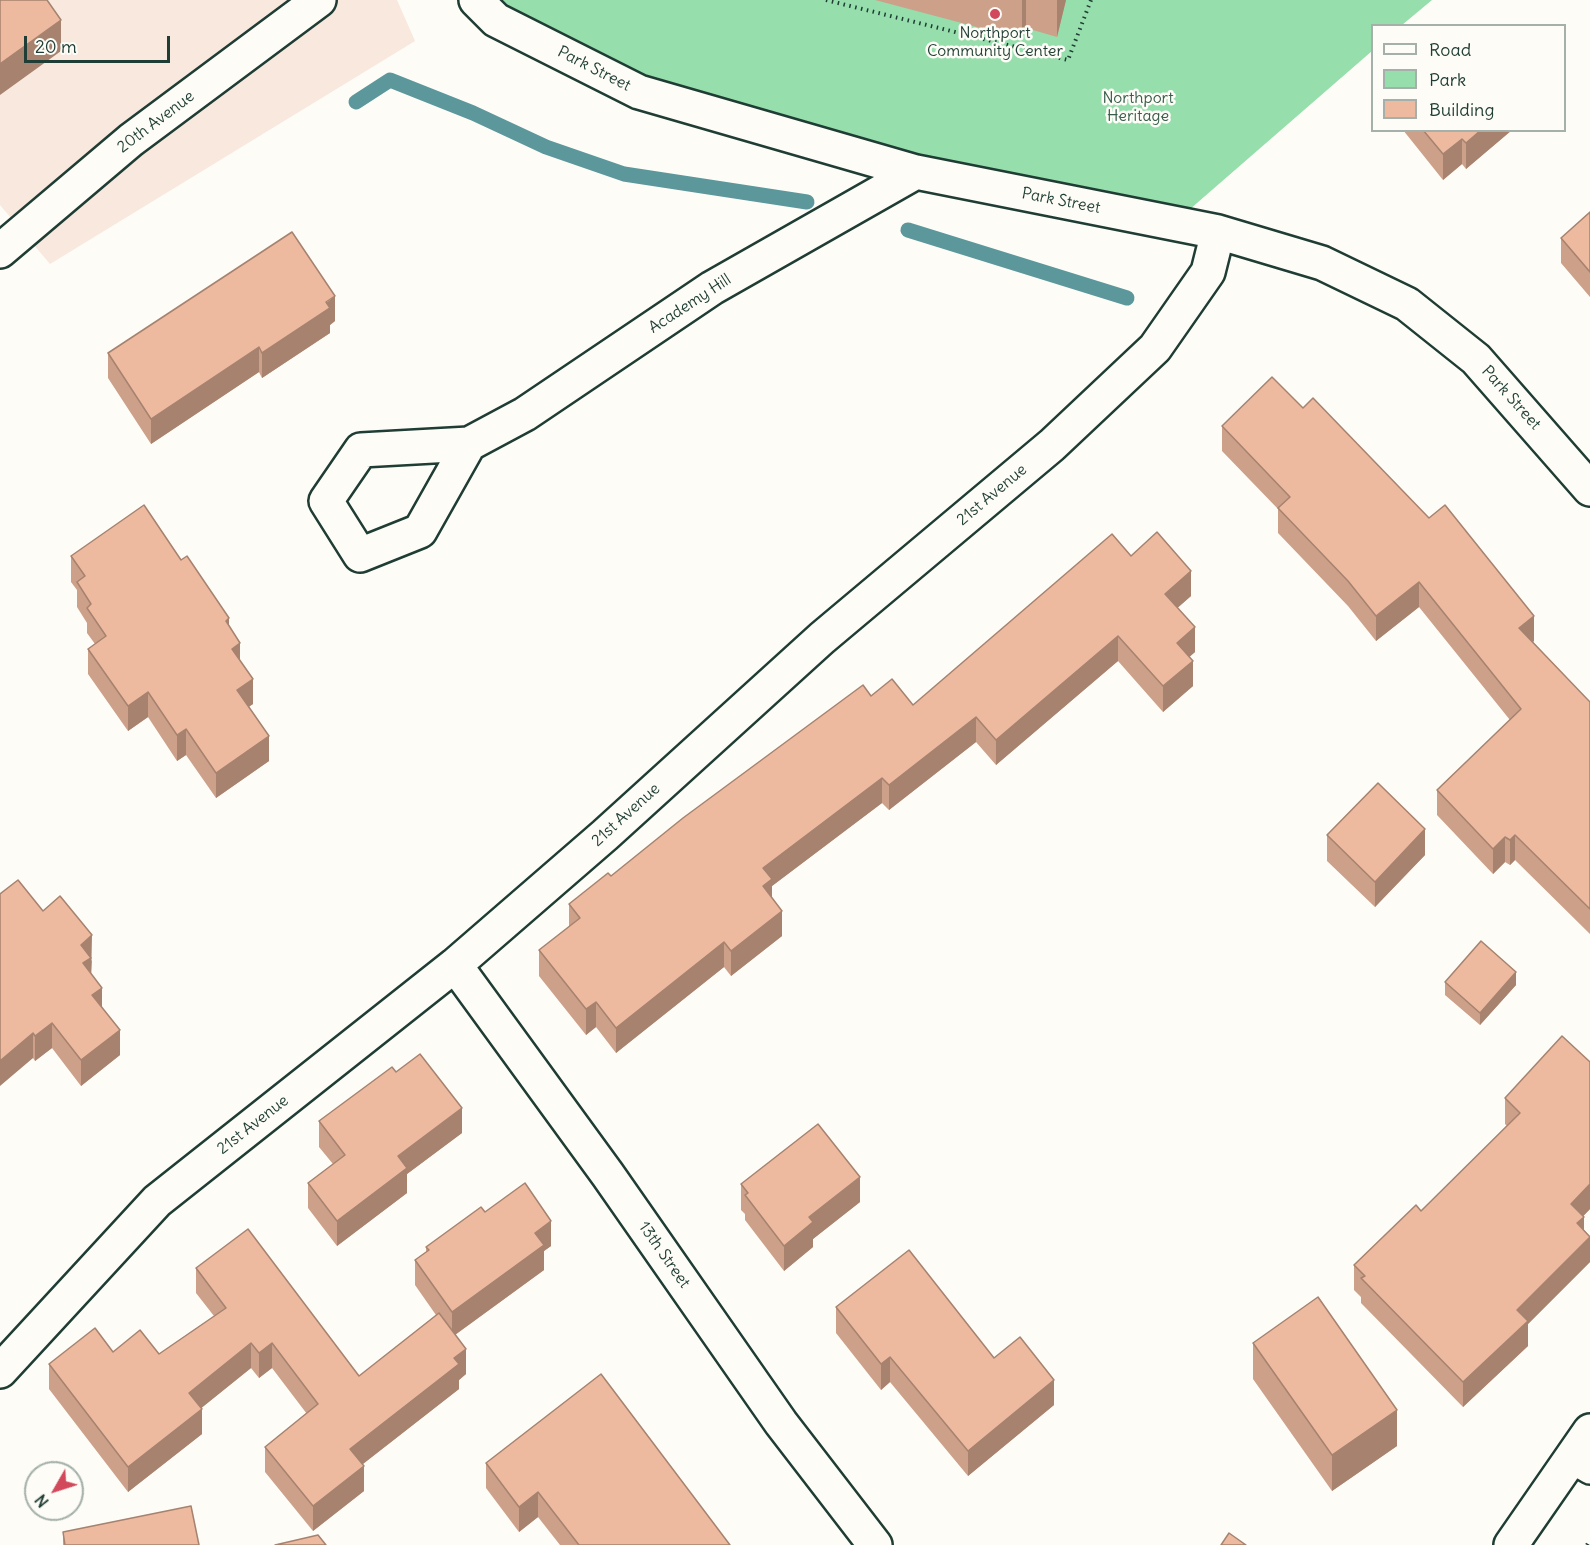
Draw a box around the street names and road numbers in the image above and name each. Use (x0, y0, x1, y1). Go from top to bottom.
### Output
street label: Park Street (554, 42, 634, 96)
street label: 20th Avenue (114, 87, 198, 157)
street label: Park Street (1020, 184, 1102, 218)
street label: Academy Hill (645, 270, 735, 338)
street label: Park Street (1477, 362, 1545, 434)
street label: 21st Avenue (953, 460, 1031, 530)
street label: 21st Avenue (588, 779, 664, 851)
street label: 21st Avenue (214, 1091, 292, 1159)
street label: 13th Street (634, 1218, 694, 1292)

